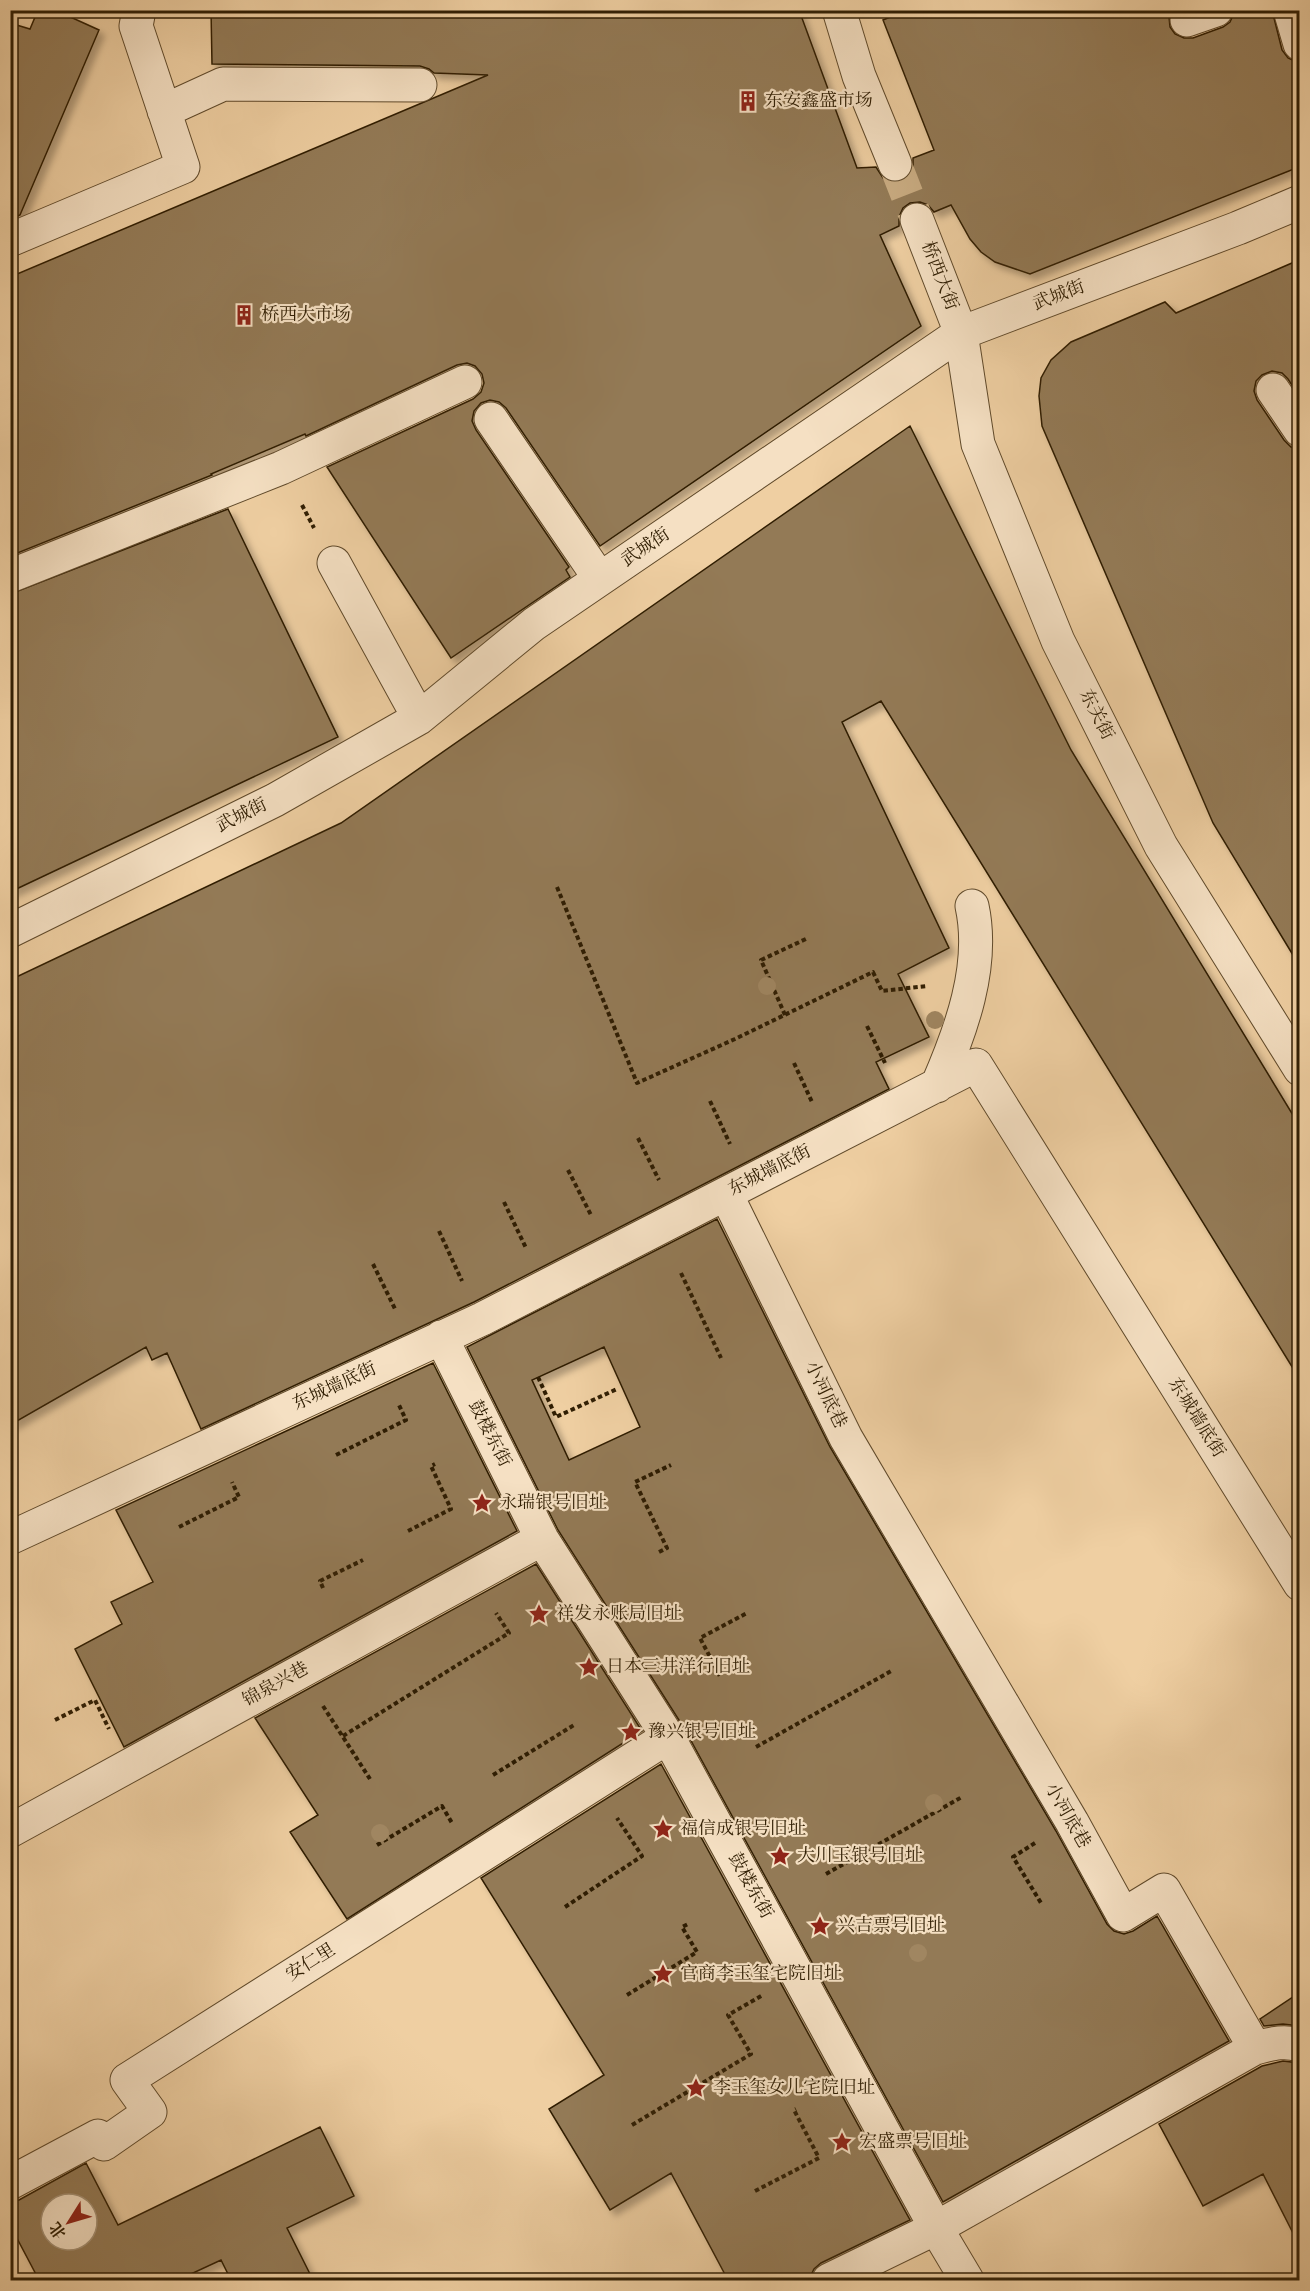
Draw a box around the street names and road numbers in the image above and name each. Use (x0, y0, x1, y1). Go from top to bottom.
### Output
street label: 桥西大街 (914, 238, 964, 314)
street label: 武城街 (1029, 275, 1089, 317)
street label: 武城街 (617, 523, 675, 573)
street label: 东关街 (1073, 685, 1119, 745)
street label: 武城街 (212, 793, 272, 839)
street label: 东城墙底街 (724, 1139, 816, 1203)
street label: 东城墙底街 (289, 1357, 381, 1417)
street label: 小河底巷 (798, 1357, 852, 1433)
street label: 东城墙底街 (1162, 1373, 1230, 1463)
street label: 鼓楼东街 (462, 1396, 516, 1472)
street label: 锦泉兴巷 (238, 1657, 314, 1713)
street label: 小河底巷 (1038, 1779, 1096, 1853)
street label: 鼓楼东街 (722, 1848, 778, 1924)
street label: 安仁里 (281, 1938, 341, 1988)

